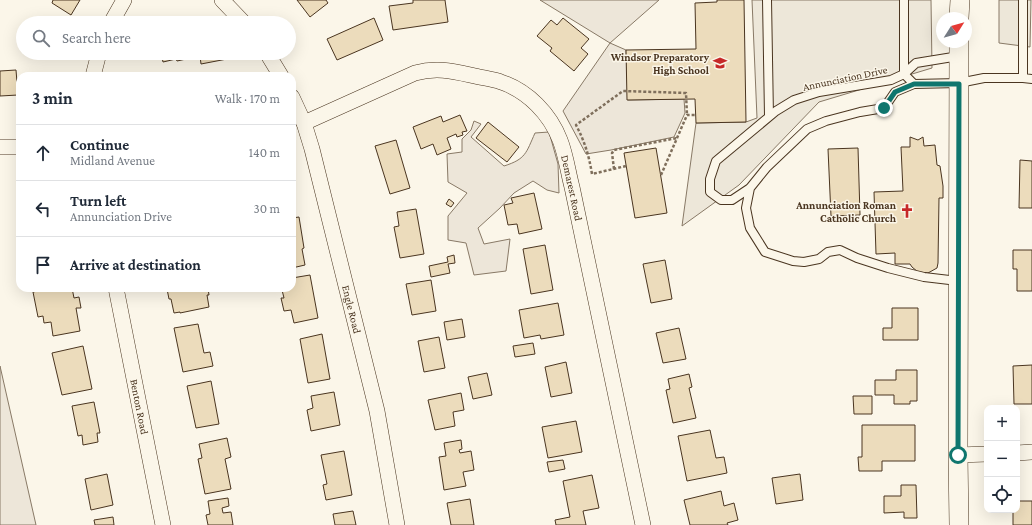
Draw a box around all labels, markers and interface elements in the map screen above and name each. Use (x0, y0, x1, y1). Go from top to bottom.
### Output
north arrow (936, 12, 972, 48)
search box (16, 16, 296, 60)
icon: search (30, 27, 52, 49)
text: Search here (62, 30, 131, 46)
place label: Windsor Preparatory High School (610, 51, 710, 76)
school or university icon: Windsor Preparatory High School (712, 55, 728, 71)
street label: Annunciation Drive (802, 63, 889, 93)
text: 3 min (32, 89, 73, 108)
text: Walk · 170 m (215, 91, 280, 106)
route end (875, 99, 893, 117)
text: Continue (70, 137, 129, 153)
icon: ahead (32, 142, 54, 164)
text: 140 m (249, 145, 280, 160)
text: Midland Avenue (70, 153, 155, 168)
street label: Demarest Road (559, 154, 585, 222)
text: Turn left (70, 193, 126, 209)
icon: left (32, 198, 54, 220)
place label: Annunciation Roman Catholic Church (795, 199, 897, 224)
text: 30 m (254, 201, 280, 216)
church icon: Annunciation Roman Catholic Church (899, 203, 915, 219)
text: Annunciation Drive (70, 209, 172, 224)
icon: arrive (32, 254, 54, 276)
text: Arrive at destination (70, 257, 201, 273)
street label: Engle Road (340, 284, 364, 335)
street label: Benton Road (128, 378, 151, 436)
map controls (984, 405, 1020, 513)
button: + (984, 405, 1020, 441)
button: − (984, 441, 1020, 477)
route start (949, 446, 967, 464)
button: locate (984, 477, 1020, 513)

